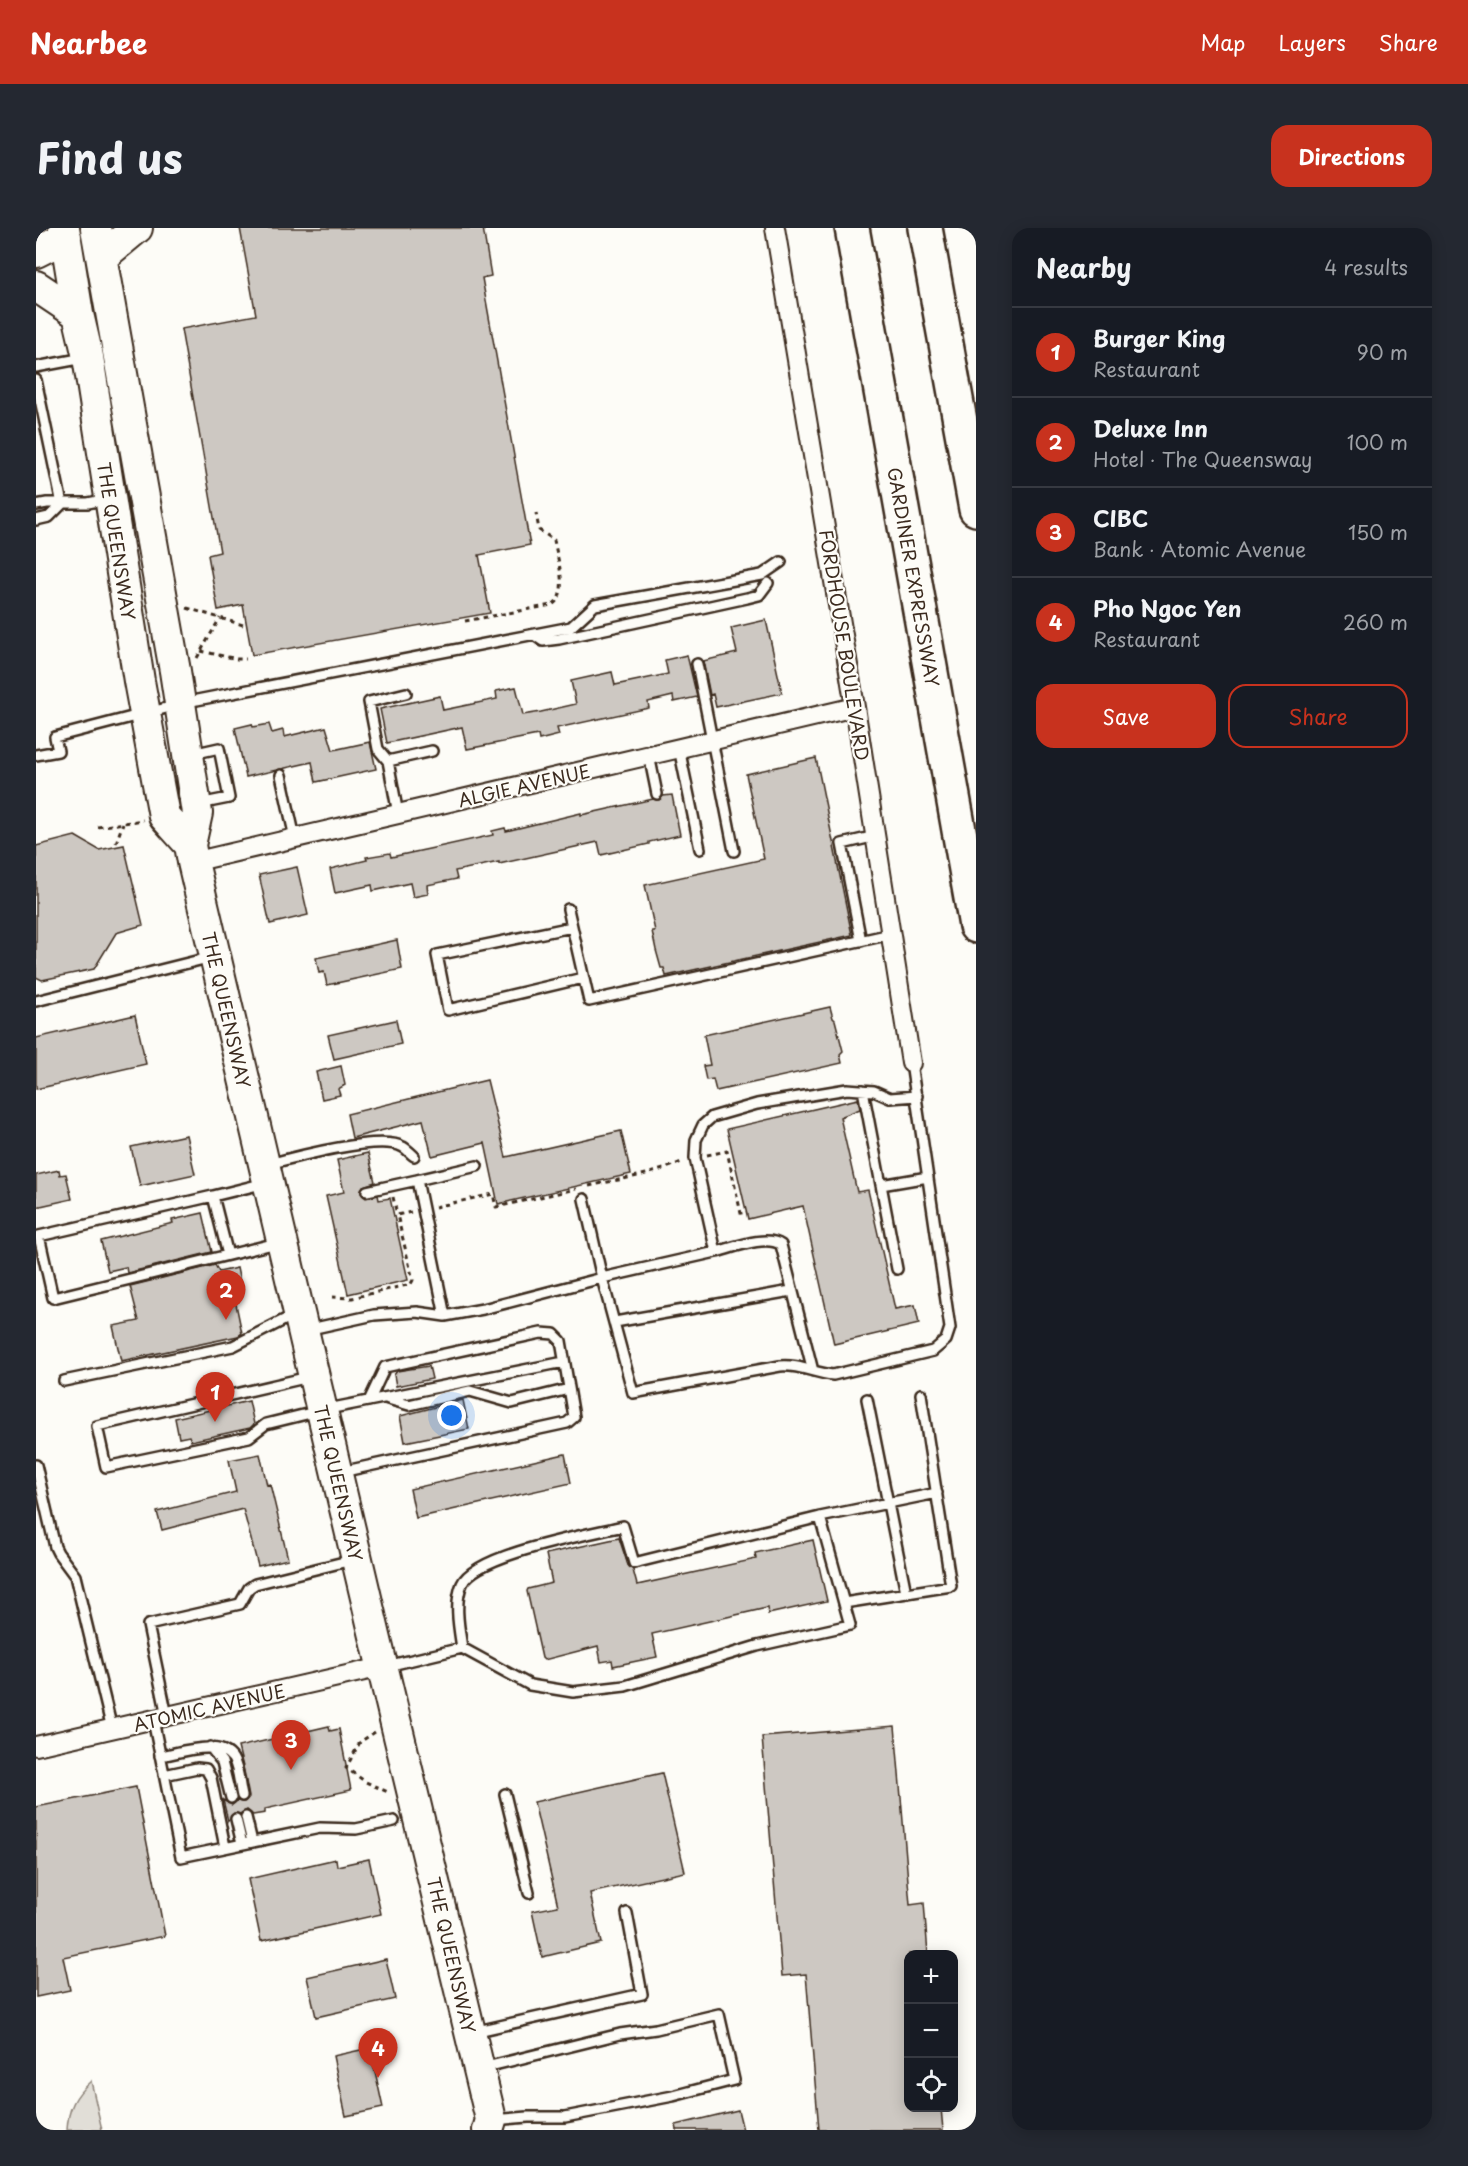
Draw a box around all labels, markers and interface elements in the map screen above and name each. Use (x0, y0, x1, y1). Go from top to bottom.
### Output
text: Nearbee (30, 21, 147, 64)
text: Map (1201, 26, 1245, 58)
text: Layers (1278, 26, 1346, 58)
text: Share (1379, 26, 1438, 58)
text: Find us (36, 125, 183, 188)
button: Directions (1271, 125, 1432, 187)
text: Nearby (1036, 248, 1131, 287)
text: 4 results (1324, 252, 1408, 282)
text: Burger King (1093, 321, 1225, 354)
text: 1 (1051, 337, 1060, 367)
text: 90 m (1357, 337, 1408, 367)
text: Restaurant (1093, 354, 1200, 384)
text: Deluxe Inn (1093, 411, 1208, 444)
text: 2 (1048, 427, 1063, 457)
text: 100 m (1347, 427, 1408, 457)
text: Hotel · The Queensway (1093, 444, 1312, 474)
street label: THE QUEENSWAY (91, 460, 143, 622)
street label: GARDINER EXPRESSWAY (881, 465, 947, 689)
text: CIBC (1093, 501, 1148, 534)
text: 3 (1049, 517, 1062, 547)
text: 150 m (1348, 517, 1408, 547)
street label: FORDHOUSE BOULEVARD (813, 528, 877, 762)
text: Bank · Atomic Avenue (1093, 534, 1306, 564)
text: Pho Ngoc Yen (1093, 591, 1241, 624)
text: 4 (1049, 607, 1062, 637)
text: 260 m (1343, 607, 1408, 637)
text: Restaurant (1093, 624, 1200, 654)
button: Save (1036, 684, 1216, 748)
button: Share (1228, 684, 1408, 748)
street label: ALGIE AVENUE (455, 757, 593, 813)
street label: THE QUEENSWAY (196, 929, 258, 1091)
pin: 2 (206, 1270, 246, 1320)
pin: 1 (196, 1372, 234, 1422)
your location (437, 1401, 466, 1430)
street label: THE QUEENSWAY (308, 1402, 370, 1564)
street label: ATOMIC AVENUE (130, 1676, 288, 1738)
pin: 3 (272, 1720, 310, 1770)
street label: THE QUEENSWAY (421, 1874, 483, 2036)
map controls (904, 1950, 958, 2112)
button: + (904, 1950, 958, 2004)
button: − (904, 2004, 958, 2058)
pin: 4 (358, 2028, 398, 2078)
button: locate (904, 2058, 958, 2112)

